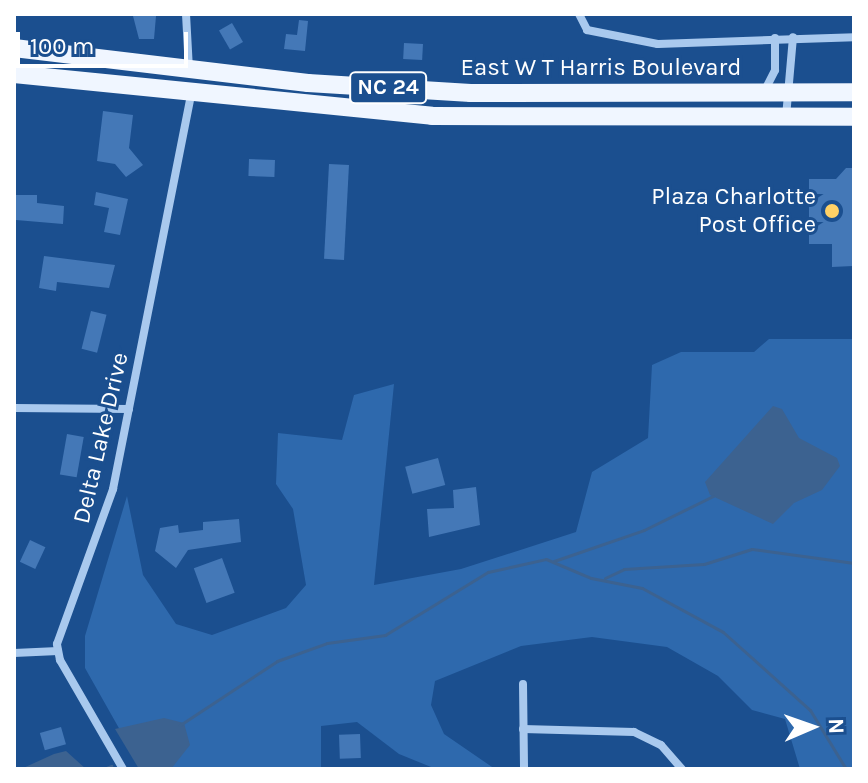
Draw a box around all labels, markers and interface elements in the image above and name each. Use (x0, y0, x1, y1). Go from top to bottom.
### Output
scale bar (20, 16, 192, 66)
text: 100 m (30, 32, 95, 60)
street label: East W T Harris Boulevard (461, 54, 741, 82)
road number: NC 24 (348, 70, 428, 106)
place label: Plaza Charlotte Post Office (651, 183, 816, 239)
marker: Plaza Charlotte Post Office (823, 202, 841, 220)
street label: Delta Lake Drive (67, 350, 135, 526)
north arrow (772, 687, 852, 767)
text: N (823, 718, 849, 735)

